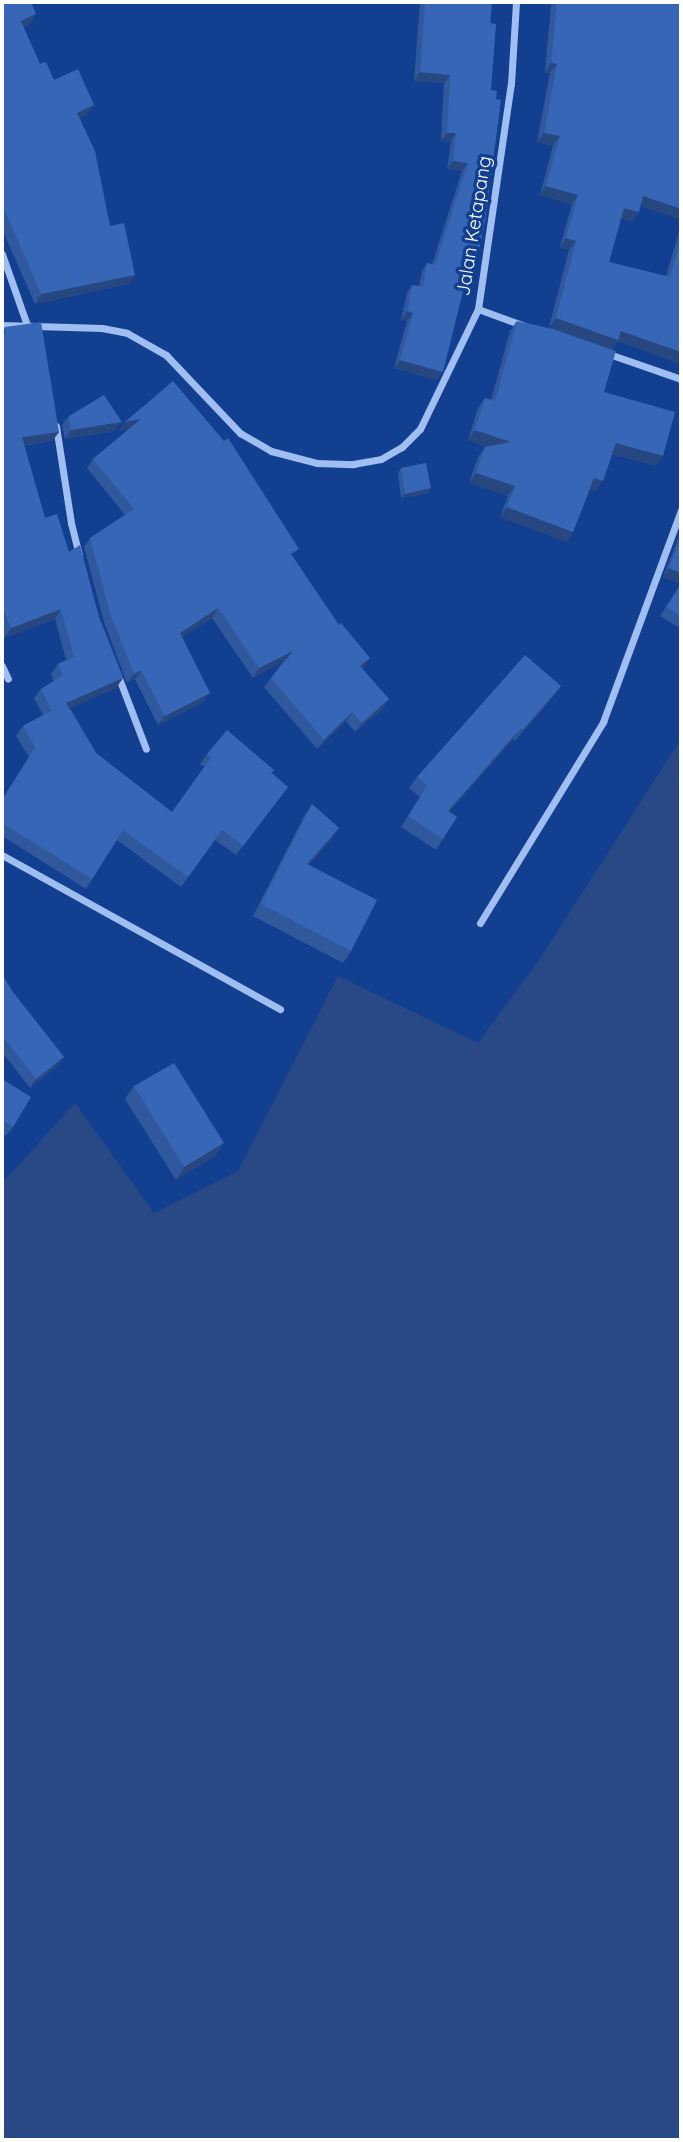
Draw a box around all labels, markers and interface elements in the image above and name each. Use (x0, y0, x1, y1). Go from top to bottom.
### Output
street label: Jalan Ketapang (452, 154, 496, 298)

